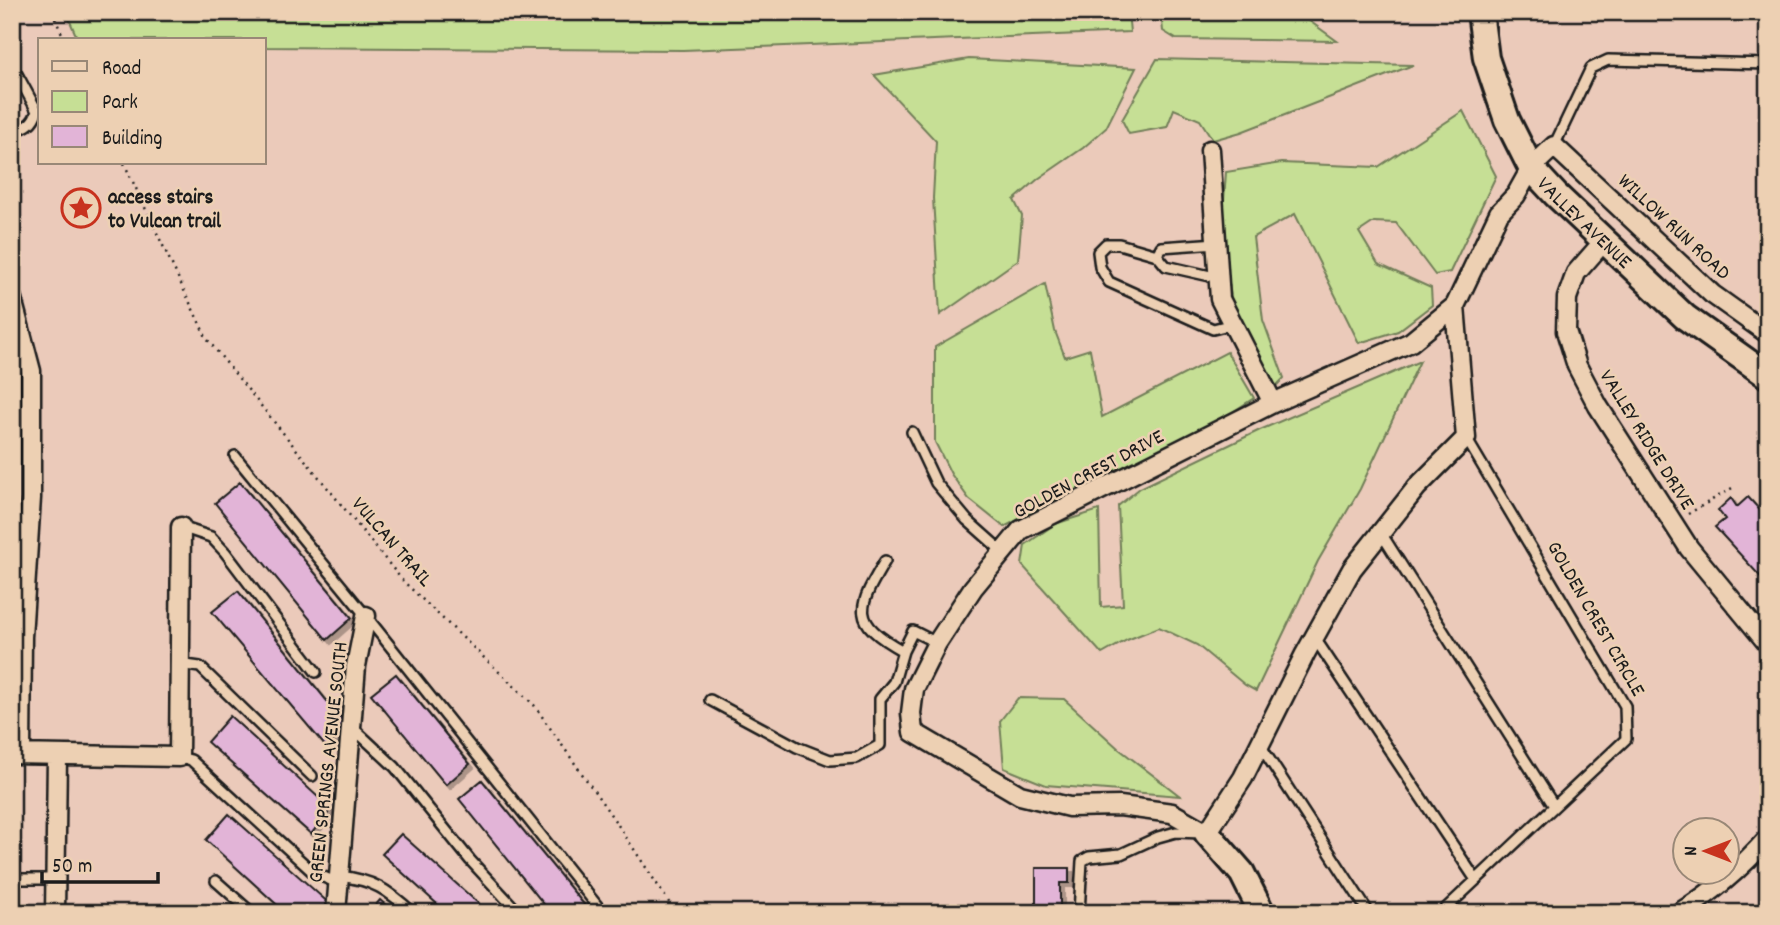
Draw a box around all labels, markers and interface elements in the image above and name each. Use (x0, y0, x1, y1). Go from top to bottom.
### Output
legend (38, 38, 266, 164)
text: Road (102, 55, 141, 85)
text: Park (102, 89, 138, 119)
text: Building (102, 125, 162, 155)
street label: WILLOW RUN ROAD (1610, 168, 1736, 289)
street label: VALLEY AVENUE (1528, 171, 1638, 278)
place label: access stairs to Vulcan trail (108, 184, 222, 238)
place icon: access stairs to Vulcan trail (60, 187, 102, 229)
street label: VALLEY RIDGE DRIVE (1590, 365, 1701, 517)
street label: GOLDEN CREST DRIVE (1009, 423, 1170, 528)
street label: VULCAN TRAIL (343, 491, 439, 595)
street label: GOLDEN CREST CIRCLE (1538, 536, 1651, 703)
street label: GREEN SPRINGS AVENUE SOUTH (302, 640, 358, 884)
north arrow (1672, 816, 1742, 886)
scale bar (42, 841, 158, 885)
text: N (1679, 846, 1706, 856)
text: 50 m (52, 853, 92, 883)

